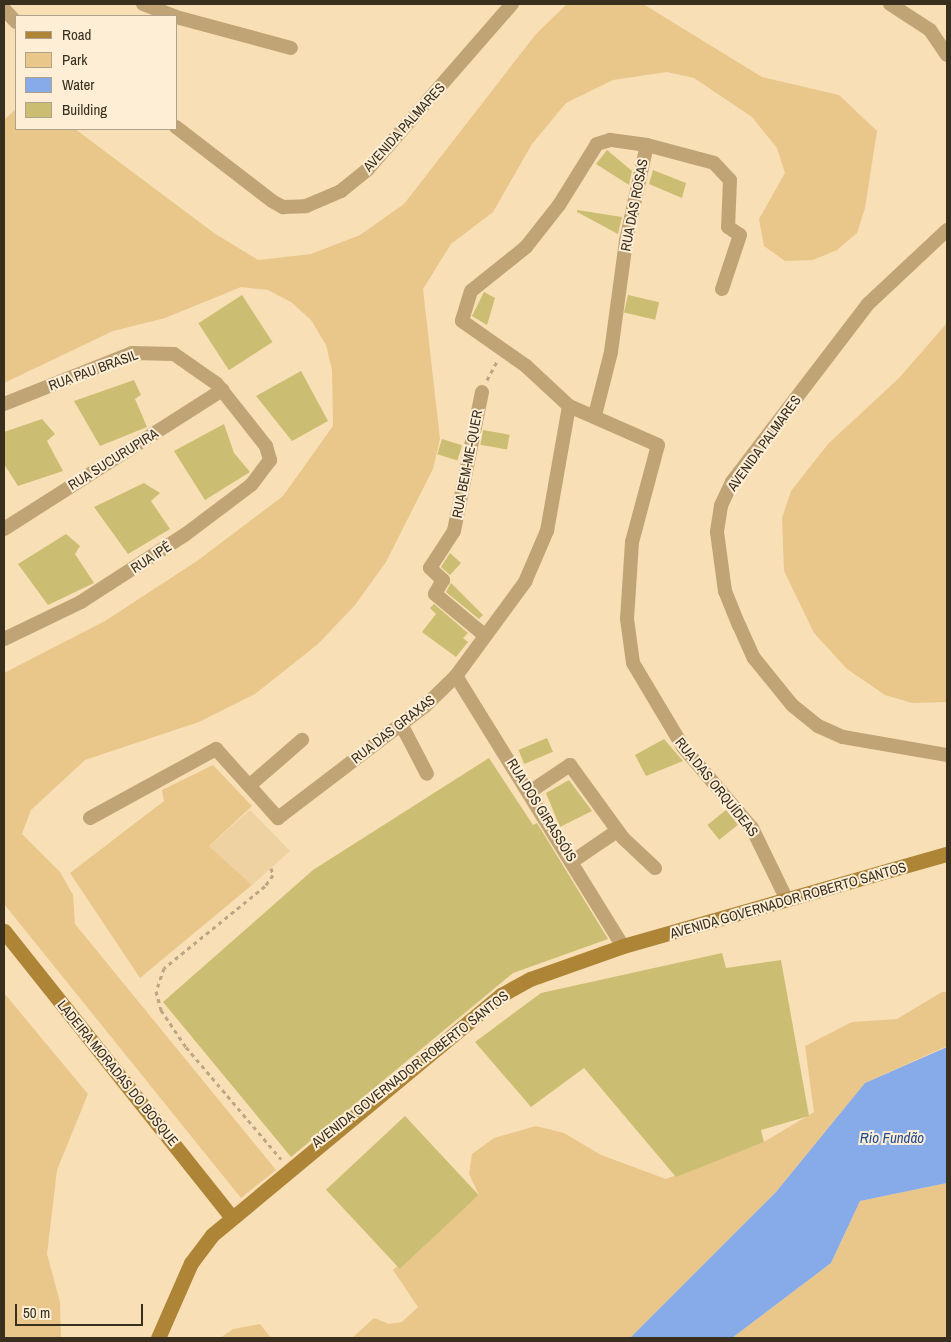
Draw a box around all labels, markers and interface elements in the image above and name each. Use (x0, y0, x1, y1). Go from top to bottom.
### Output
legend (15, 15, 178, 130)
text: Road (62, 24, 91, 45)
text: Park (62, 49, 87, 70)
text: Water (62, 74, 94, 95)
street label: AVENIDA PALMARES (359, 79, 449, 175)
text: Building (62, 99, 107, 120)
street label: RUA DAS ROSAS (617, 157, 651, 253)
street label: RUA PAU BRASIL (46, 346, 140, 394)
street label: AVENIDA PALMARES (724, 392, 804, 494)
street label: RUA BEM-ME-QUER (448, 408, 486, 520)
street label: RUA SUCURUPIRA (65, 425, 161, 493)
street label: RUA IPÊ (127, 537, 175, 577)
street label: RUA DAS GRAXAS (348, 691, 438, 767)
street label: RUA DAS ORQUÍDEAS (672, 734, 762, 840)
street label: RUA DOS GIRASSÓIS (503, 755, 581, 865)
street label: AVENIDA GOVERNADOR ROBERTO SANTOS (668, 858, 908, 942)
street label: AVENIDA GOVERNADOR ROBERTO SANTOS (308, 987, 512, 1151)
street label: LADEIRA MORADAS DO BOSQUE (54, 997, 182, 1149)
water label: Rio Fundão (860, 1129, 924, 1147)
scale bar (18, 1294, 145, 1326)
text: 50 m (23, 1302, 50, 1323)

